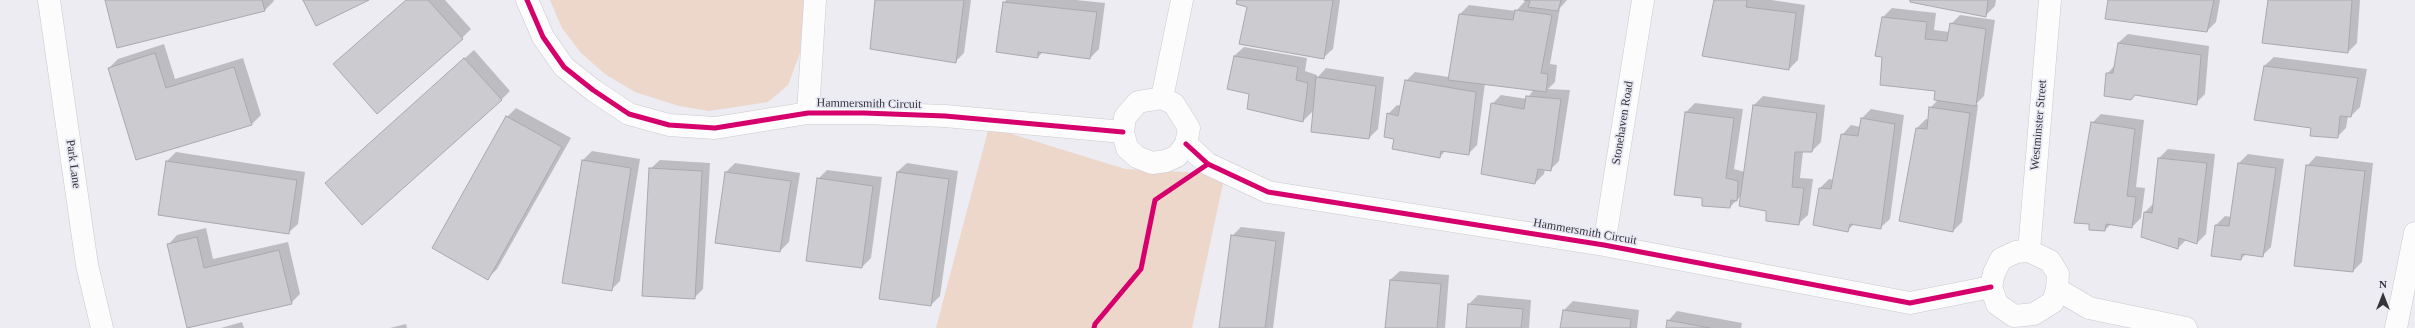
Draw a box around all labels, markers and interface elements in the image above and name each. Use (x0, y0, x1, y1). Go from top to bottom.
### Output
street label: Westminster Street (2028, 79, 2050, 171)
street label: Stonehaven Road (1609, 80, 1637, 166)
street label: Hammersmith Circuit (816, 96, 922, 112)
street label: Park Lane (62, 139, 84, 189)
street label: Hammersmith Circuit (1532, 216, 1638, 248)
north arrow (2363, 276, 2403, 316)
text: N (2379, 278, 2387, 290)

